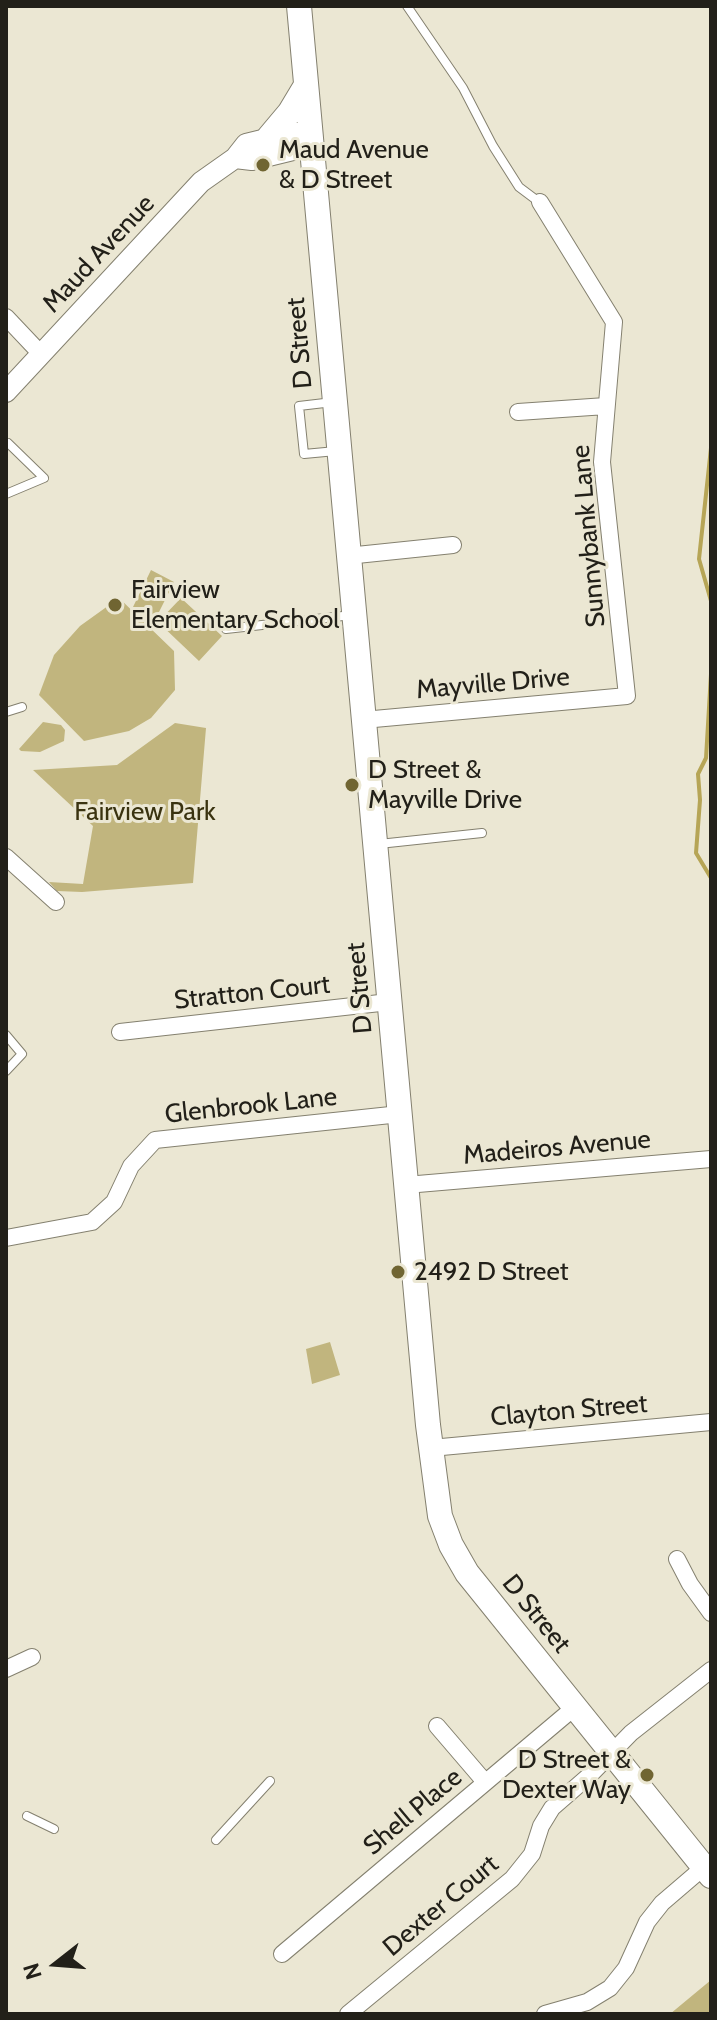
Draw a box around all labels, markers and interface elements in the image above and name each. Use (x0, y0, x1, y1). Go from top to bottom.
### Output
place label: Maud Avenue & D Street (279, 134, 429, 196)
marker: Maud Avenue & D Street (254, 156, 272, 174)
street label: Maud Avenue (37, 189, 161, 319)
street label: D Street (280, 296, 320, 390)
street label: Sunnybank Lane (565, 444, 613, 628)
place label: Fairview Elementary School (131, 574, 339, 636)
marker: Fairview Elementary School (106, 596, 124, 614)
street label: Mayville Drive (415, 662, 571, 706)
place label: D Street & Mayville Drive (368, 754, 522, 816)
marker: D Street & Mayville Drive (343, 776, 361, 794)
park label: Fairview Park (74, 796, 216, 828)
street label: D Street (340, 941, 380, 1035)
street label: Stratton Court (173, 969, 331, 1017)
street label: Glenbrook Lane (163, 1081, 339, 1131)
street label: Madeiros Avenue (462, 1124, 652, 1172)
place label: 2492 D Street (414, 1256, 568, 1288)
marker: 2492 D Street (389, 1263, 407, 1281)
street label: Clayton Street (489, 1389, 649, 1433)
street label: D Street (495, 1569, 577, 1659)
place label: D Street & Dexter Way (502, 1744, 631, 1806)
street label: Shell Place (357, 1762, 469, 1862)
marker: D Street & Dexter Way (638, 1766, 656, 1784)
street label: Dexter Court (377, 1849, 505, 1963)
north arrow (16, 1924, 96, 2004)
text: N (17, 1960, 48, 1983)

